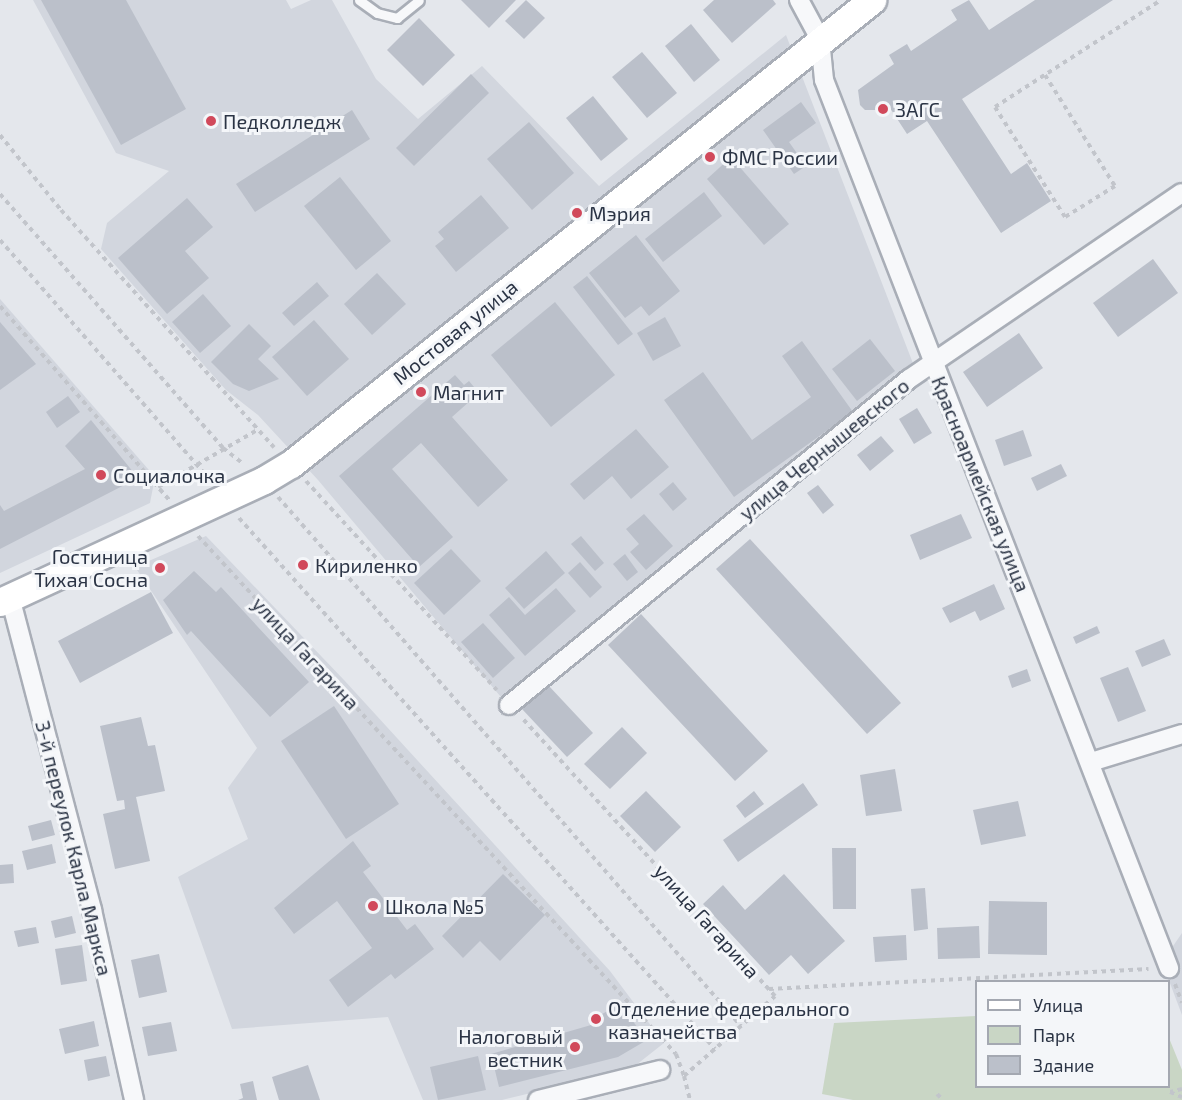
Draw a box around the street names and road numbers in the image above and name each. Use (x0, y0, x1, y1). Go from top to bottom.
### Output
street label: Мостовая улица (388, 274, 522, 390)
street label: улица Чернышевского (734, 373, 914, 525)
street label: Красноармейская улица (927, 373, 1035, 595)
street label: улица Гагарина (248, 592, 364, 714)
street label: 3-й переулок Карла Маркса (31, 718, 117, 978)
street label: улица Гагарина (649, 859, 765, 983)

